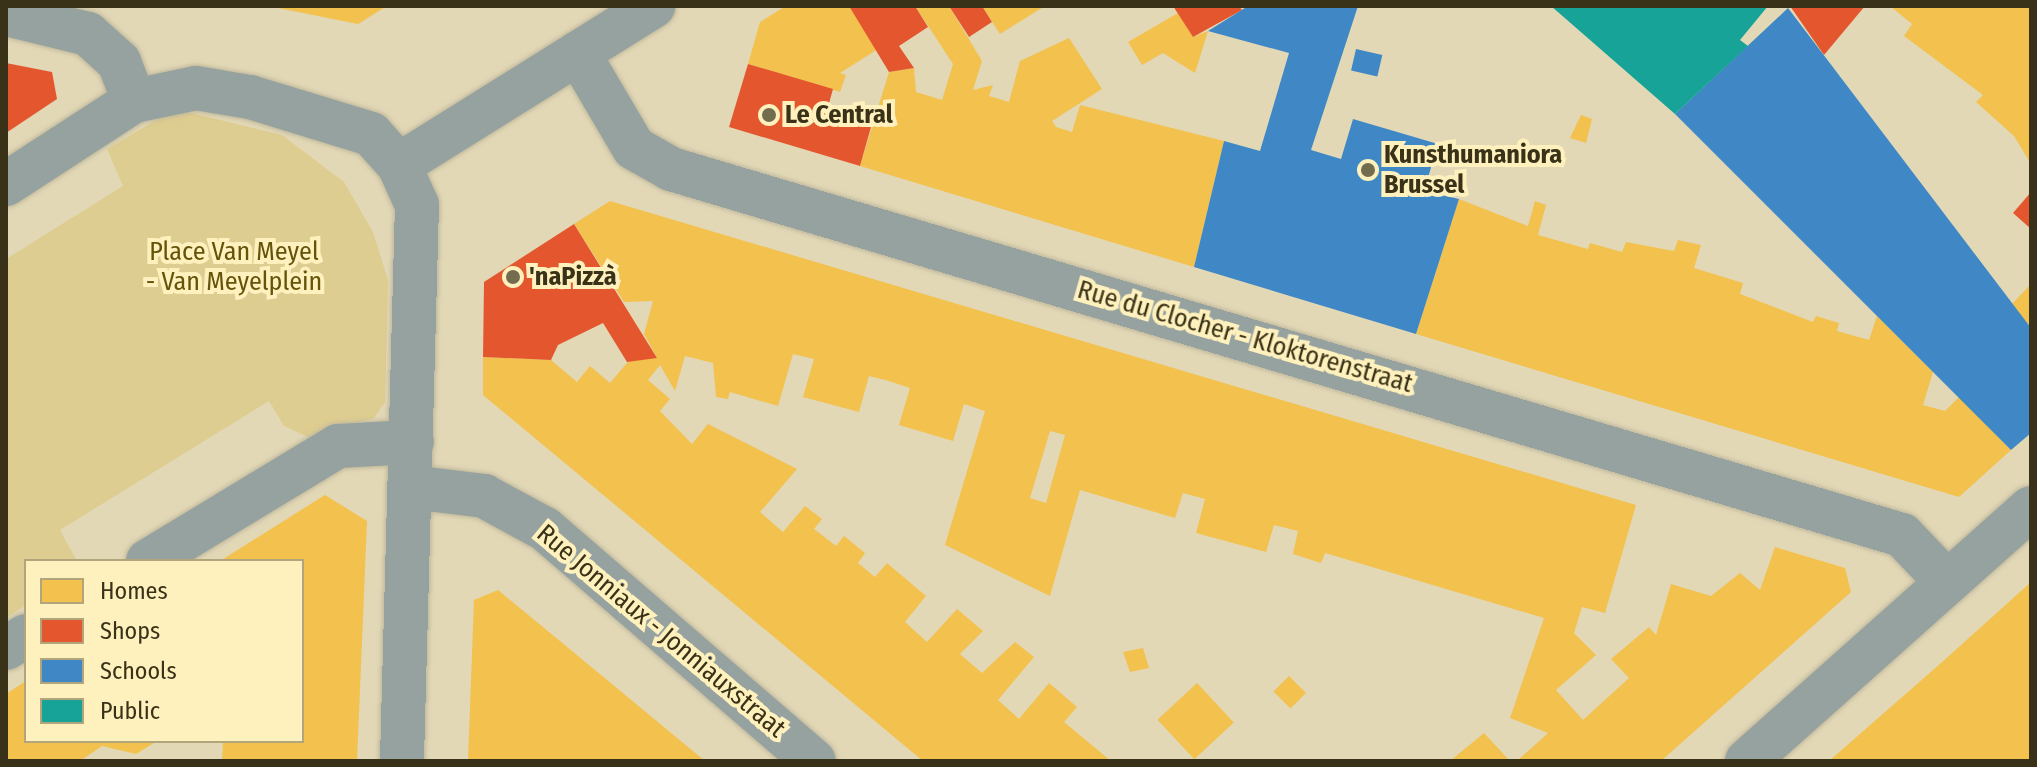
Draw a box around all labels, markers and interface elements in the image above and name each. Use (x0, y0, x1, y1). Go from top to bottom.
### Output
place label: Le Central (785, 99, 893, 131)
marker: Le Central (760, 106, 778, 124)
place label: Kunsthumaniora Brussel (1384, 139, 1562, 200)
marker: Kunsthumaniora Brussel (1359, 161, 1377, 179)
park label: Place Van Meyel - Van Meyelplein (146, 236, 322, 298)
place label: 'naPizzà (529, 261, 617, 293)
marker: 'naPizzà (504, 268, 522, 286)
street label: Rue du Clocher - Kloktorenstraat (1074, 274, 1416, 400)
street label: Rue Jonniaux - Jonniauxstraat (530, 518, 792, 744)
legend (24, 559, 304, 743)
text: Homes (100, 577, 168, 605)
text: Shops (100, 617, 160, 645)
text: Schools (100, 657, 177, 685)
text: Public (100, 697, 160, 725)

